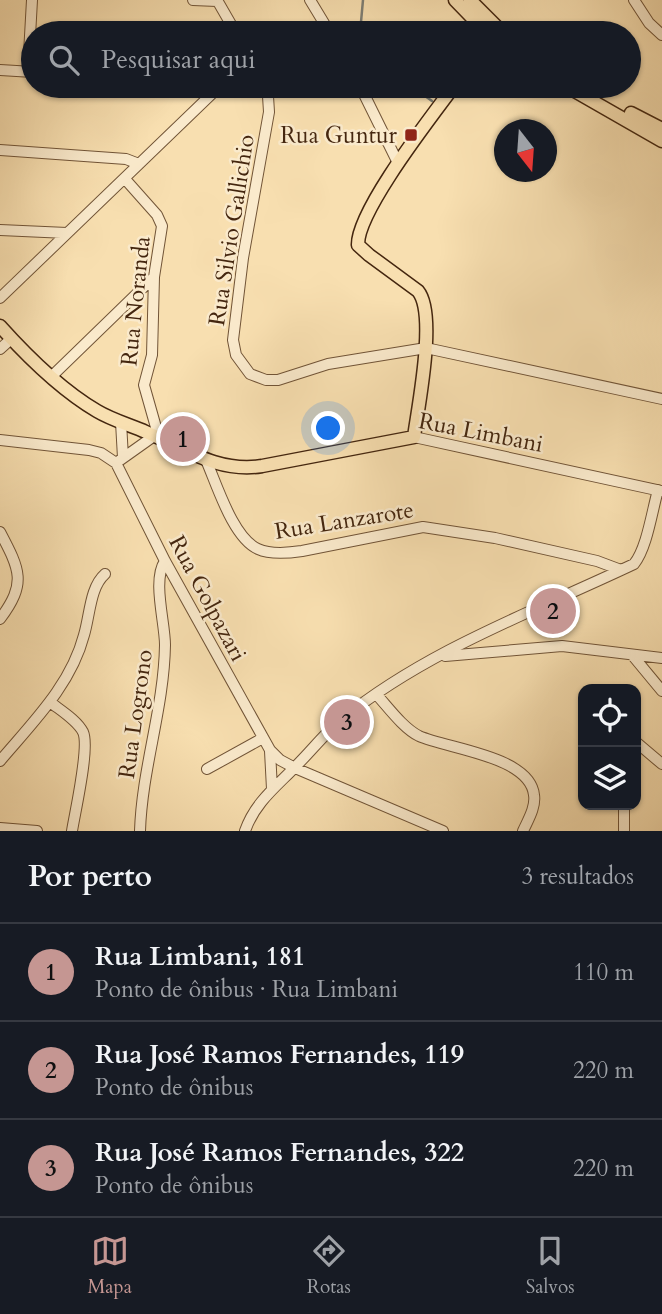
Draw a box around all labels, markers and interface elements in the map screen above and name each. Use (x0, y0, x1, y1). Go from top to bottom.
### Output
search box (21, 21, 641, 98)
icon: search (45, 41, 83, 79)
text: Pesquisar aqui (101, 42, 256, 77)
north arrow (494, 119, 557, 182)
place label: Rua Guntur (280, 120, 398, 151)
marker: Rua Guntur (403, 127, 419, 143)
street label: Rua Silvio Gallichio (201, 132, 262, 328)
street label: Rua Noranda (113, 235, 158, 367)
street label: Rua Limbani (416, 405, 546, 460)
your location (311, 411, 345, 445)
pin: 1 (160, 413, 206, 465)
street label: Rua Lanzarote (272, 494, 416, 547)
street label: Rua Golpazari (161, 530, 254, 667)
pin: 2 (530, 585, 576, 637)
street label: Rua Logrono (111, 647, 160, 781)
map controls (578, 684, 641, 810)
button: locate (578, 684, 641, 747)
pin: 3 (324, 696, 370, 748)
button: layers (578, 747, 641, 810)
text: Por perto (28, 856, 152, 897)
text: 3 resultados (521, 861, 634, 892)
text: Rua Limbani, 181 (95, 939, 305, 974)
text: 1 (45, 957, 57, 988)
text: 110 m (573, 957, 634, 988)
text: Ponto de ônibus · Rua Limbani (95, 974, 398, 1005)
text: Rua José Ramos Fernandes, 119 (95, 1037, 464, 1072)
text: 2 (45, 1055, 57, 1086)
text: 220 m (573, 1055, 634, 1086)
text: Ponto de ônibus (95, 1072, 253, 1103)
text: Rua José Ramos Fernandes, 322 (95, 1135, 464, 1170)
text: 3 (45, 1153, 57, 1184)
text: 220 m (573, 1153, 634, 1184)
text: Ponto de ônibus (95, 1170, 253, 1201)
tab: Mapa (87, 1232, 132, 1300)
tab: Rotas (307, 1232, 351, 1300)
tab: Salvos (526, 1232, 575, 1300)

